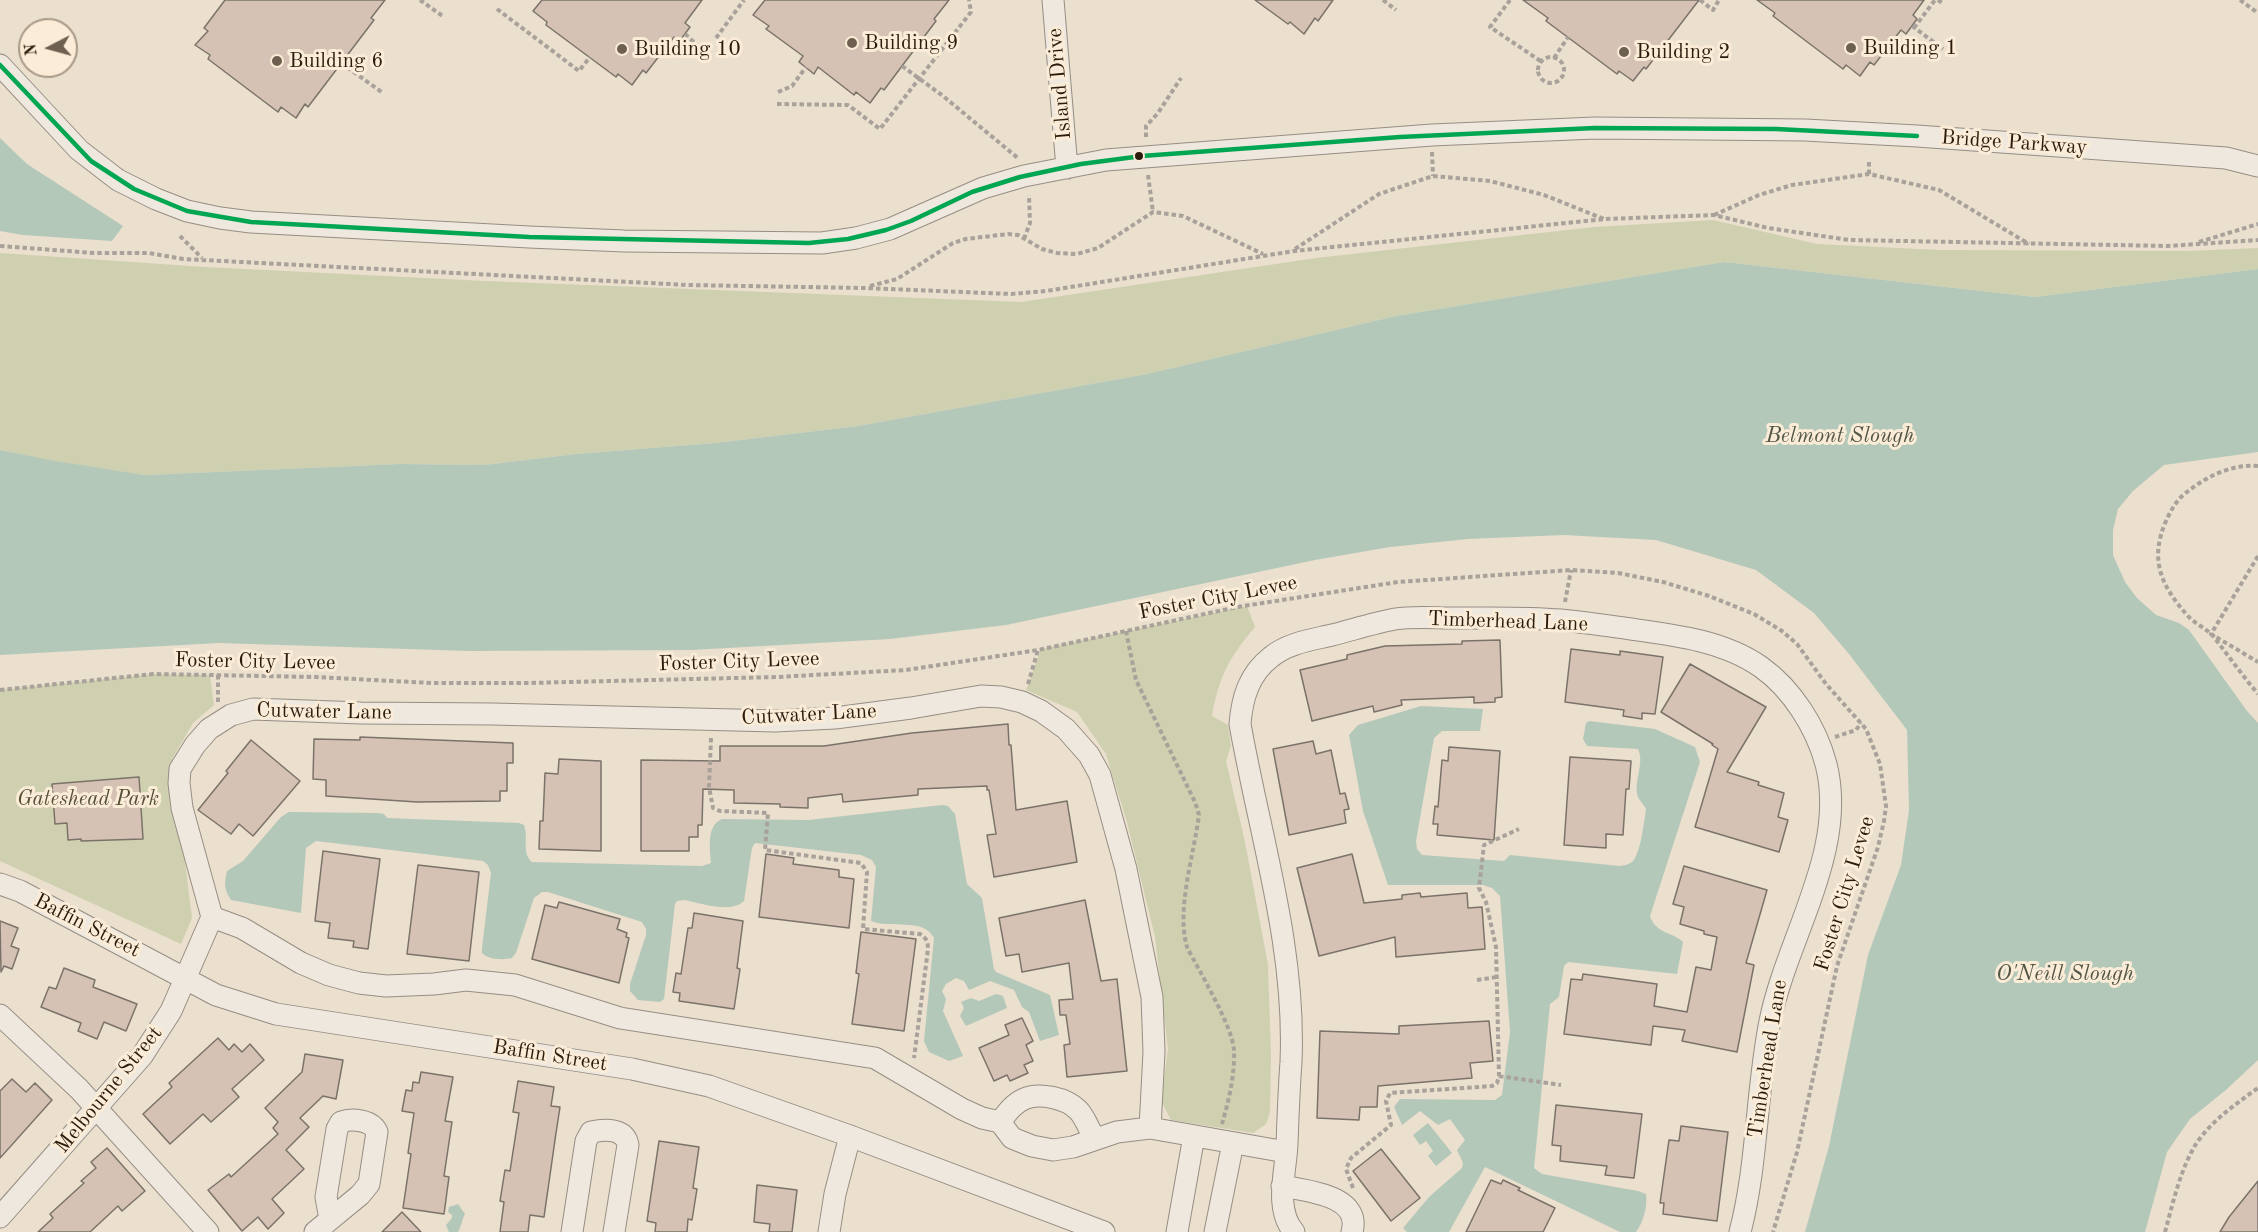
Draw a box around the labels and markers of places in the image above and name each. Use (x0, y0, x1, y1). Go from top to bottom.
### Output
place label: Building 9 (864, 30, 958, 56)
place label: Building 1 (1863, 35, 1957, 61)
place label: Building 10 (634, 36, 741, 62)
marker: Building 9 (845, 36, 859, 50)
place label: Building 2 (1636, 39, 1730, 65)
marker: Building 1 (1844, 41, 1858, 55)
marker: Building 10 (615, 42, 629, 56)
marker: Building 2 (1617, 45, 1631, 59)
place label: Building 6 (289, 48, 383, 74)
marker: Building 6 (270, 54, 284, 68)
unlabelled marker (1133, 150, 1145, 162)

